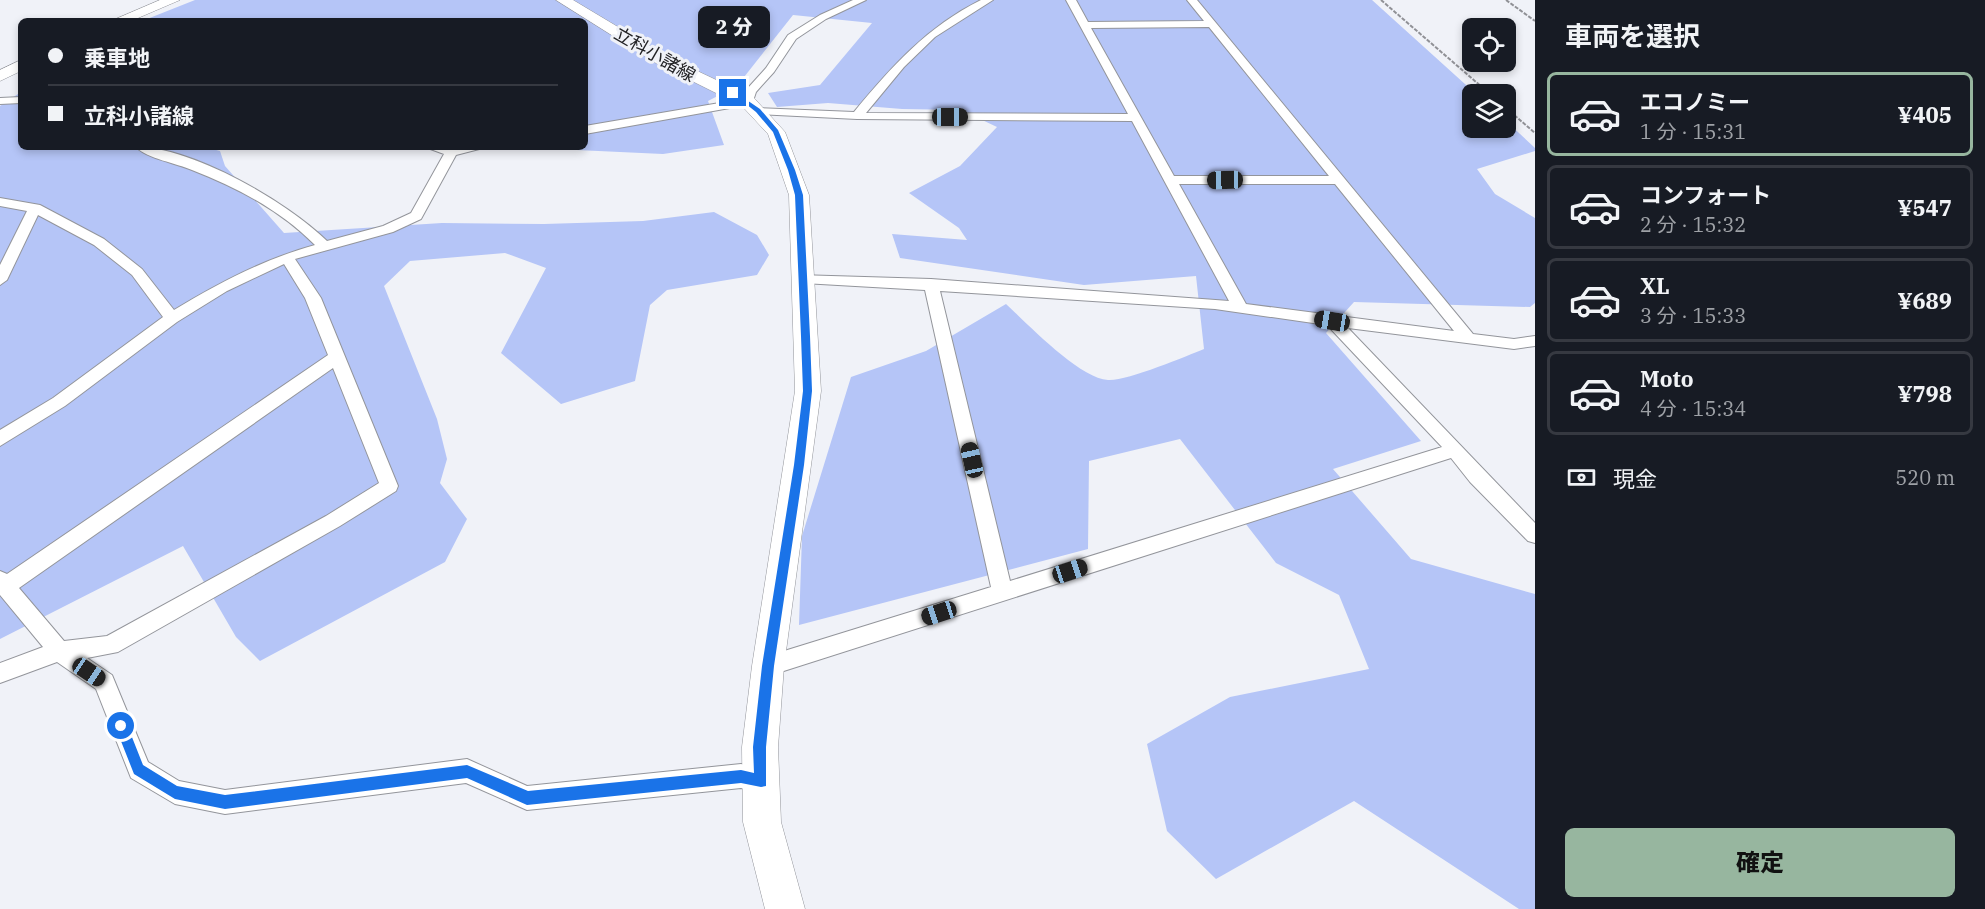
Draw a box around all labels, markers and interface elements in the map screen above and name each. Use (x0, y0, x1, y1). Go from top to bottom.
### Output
callout: 2 分 (697, 6, 769, 48)
text: 2 分 (716, 13, 752, 40)
map controls (1462, 18, 1516, 138)
button: locate (1462, 18, 1516, 72)
text: 車両を選択 (1565, 18, 1700, 53)
street label: 立科小諸線 (610, 22, 700, 86)
text: 乗車地 (84, 43, 150, 72)
route end (719, 79, 746, 106)
button: layers (1462, 84, 1516, 138)
icon: car (1568, 87, 1622, 141)
text: エコノミー (1640, 87, 1750, 116)
text: ¥405 (1897, 100, 1952, 129)
text: 立科小諸線 (84, 101, 194, 130)
car (932, 108, 968, 126)
text: 1 分 · 15:31 (1640, 118, 1746, 145)
car (1207, 171, 1243, 189)
icon: car (1568, 180, 1622, 234)
text: コンフォート (1640, 180, 1771, 209)
text: ¥547 (1897, 193, 1952, 222)
text: 2 分 · 15:32 (1640, 211, 1746, 238)
text: XL (1640, 271, 1670, 300)
icon: car (1568, 273, 1622, 327)
text: ¥689 (1897, 286, 1952, 315)
text: 3 分 · 15:33 (1640, 302, 1746, 329)
car (1313, 309, 1351, 333)
text: Moto (1640, 364, 1694, 393)
icon: car (1568, 366, 1622, 420)
text: ¥798 (1897, 379, 1952, 408)
text: 4 分 · 15:34 (1640, 395, 1746, 422)
car (959, 440, 985, 480)
icon: cash (1565, 461, 1598, 494)
text: 現金 (1613, 464, 1657, 493)
text: 520 m (1895, 464, 1955, 491)
car (1050, 557, 1090, 585)
car (919, 599, 959, 627)
car (69, 654, 109, 690)
route start (107, 712, 134, 739)
button: 確定 (1565, 828, 1955, 897)

